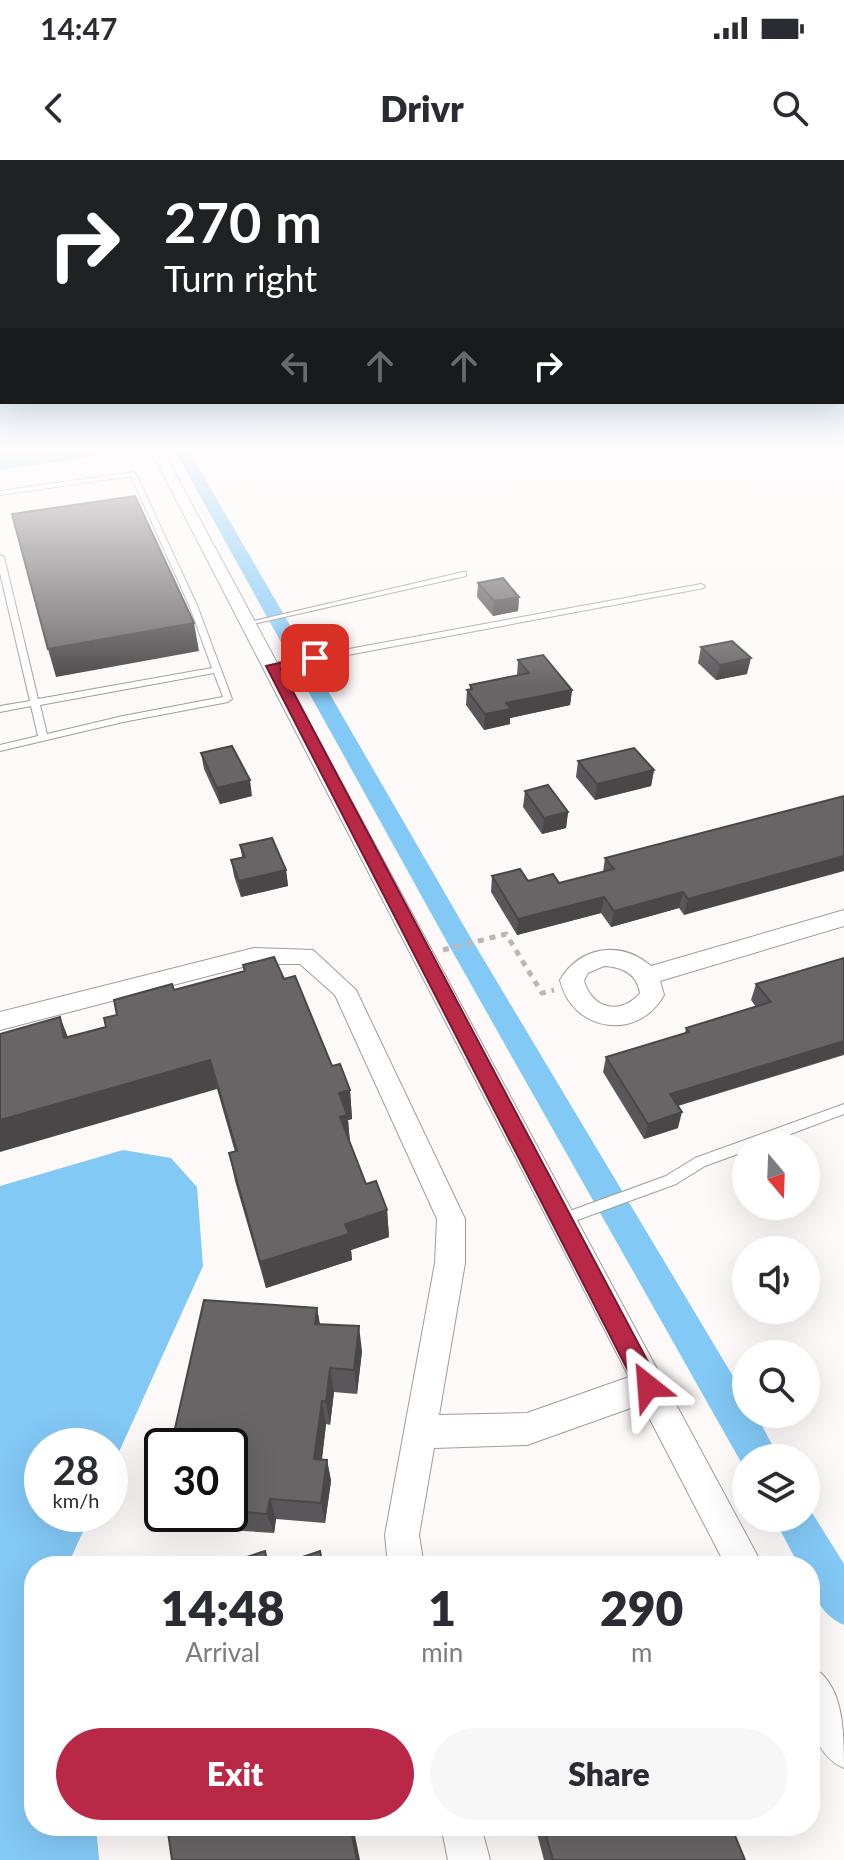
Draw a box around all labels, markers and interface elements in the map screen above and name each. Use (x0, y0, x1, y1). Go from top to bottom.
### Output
text: 14:47 (40, 10, 117, 46)
icon: back (32, 86, 76, 130)
text: Drivr (380, 86, 464, 130)
icon: search (768, 86, 812, 130)
text: 270 m (164, 188, 322, 255)
icon: right (32, 192, 136, 296)
text: Turn right (164, 256, 317, 300)
icon: left (274, 344, 318, 388)
icon: ahead (358, 344, 402, 388)
icon: ahead (442, 344, 486, 388)
icon: right (526, 344, 570, 388)
pin (281, 624, 349, 692)
icon: arrive (293, 636, 337, 680)
north arrow (732, 1132, 820, 1220)
map controls (732, 1132, 820, 1532)
button: sound (732, 1236, 820, 1324)
button: search (732, 1340, 820, 1428)
position arrow (606, 1344, 690, 1428)
speed limit sign: 30 (144, 1428, 248, 1532)
button: layers (732, 1444, 820, 1532)
text: 28 (53, 1446, 99, 1494)
text: km/h (53, 1488, 99, 1512)
text: 14:48 (161, 1579, 285, 1636)
text: 1 (428, 1579, 456, 1636)
text: 290 (600, 1579, 683, 1636)
text: Arrival (185, 1636, 260, 1668)
text: min (421, 1636, 463, 1668)
text: m (631, 1636, 652, 1668)
button: Exit (56, 1728, 414, 1820)
button: Share (430, 1728, 788, 1820)

